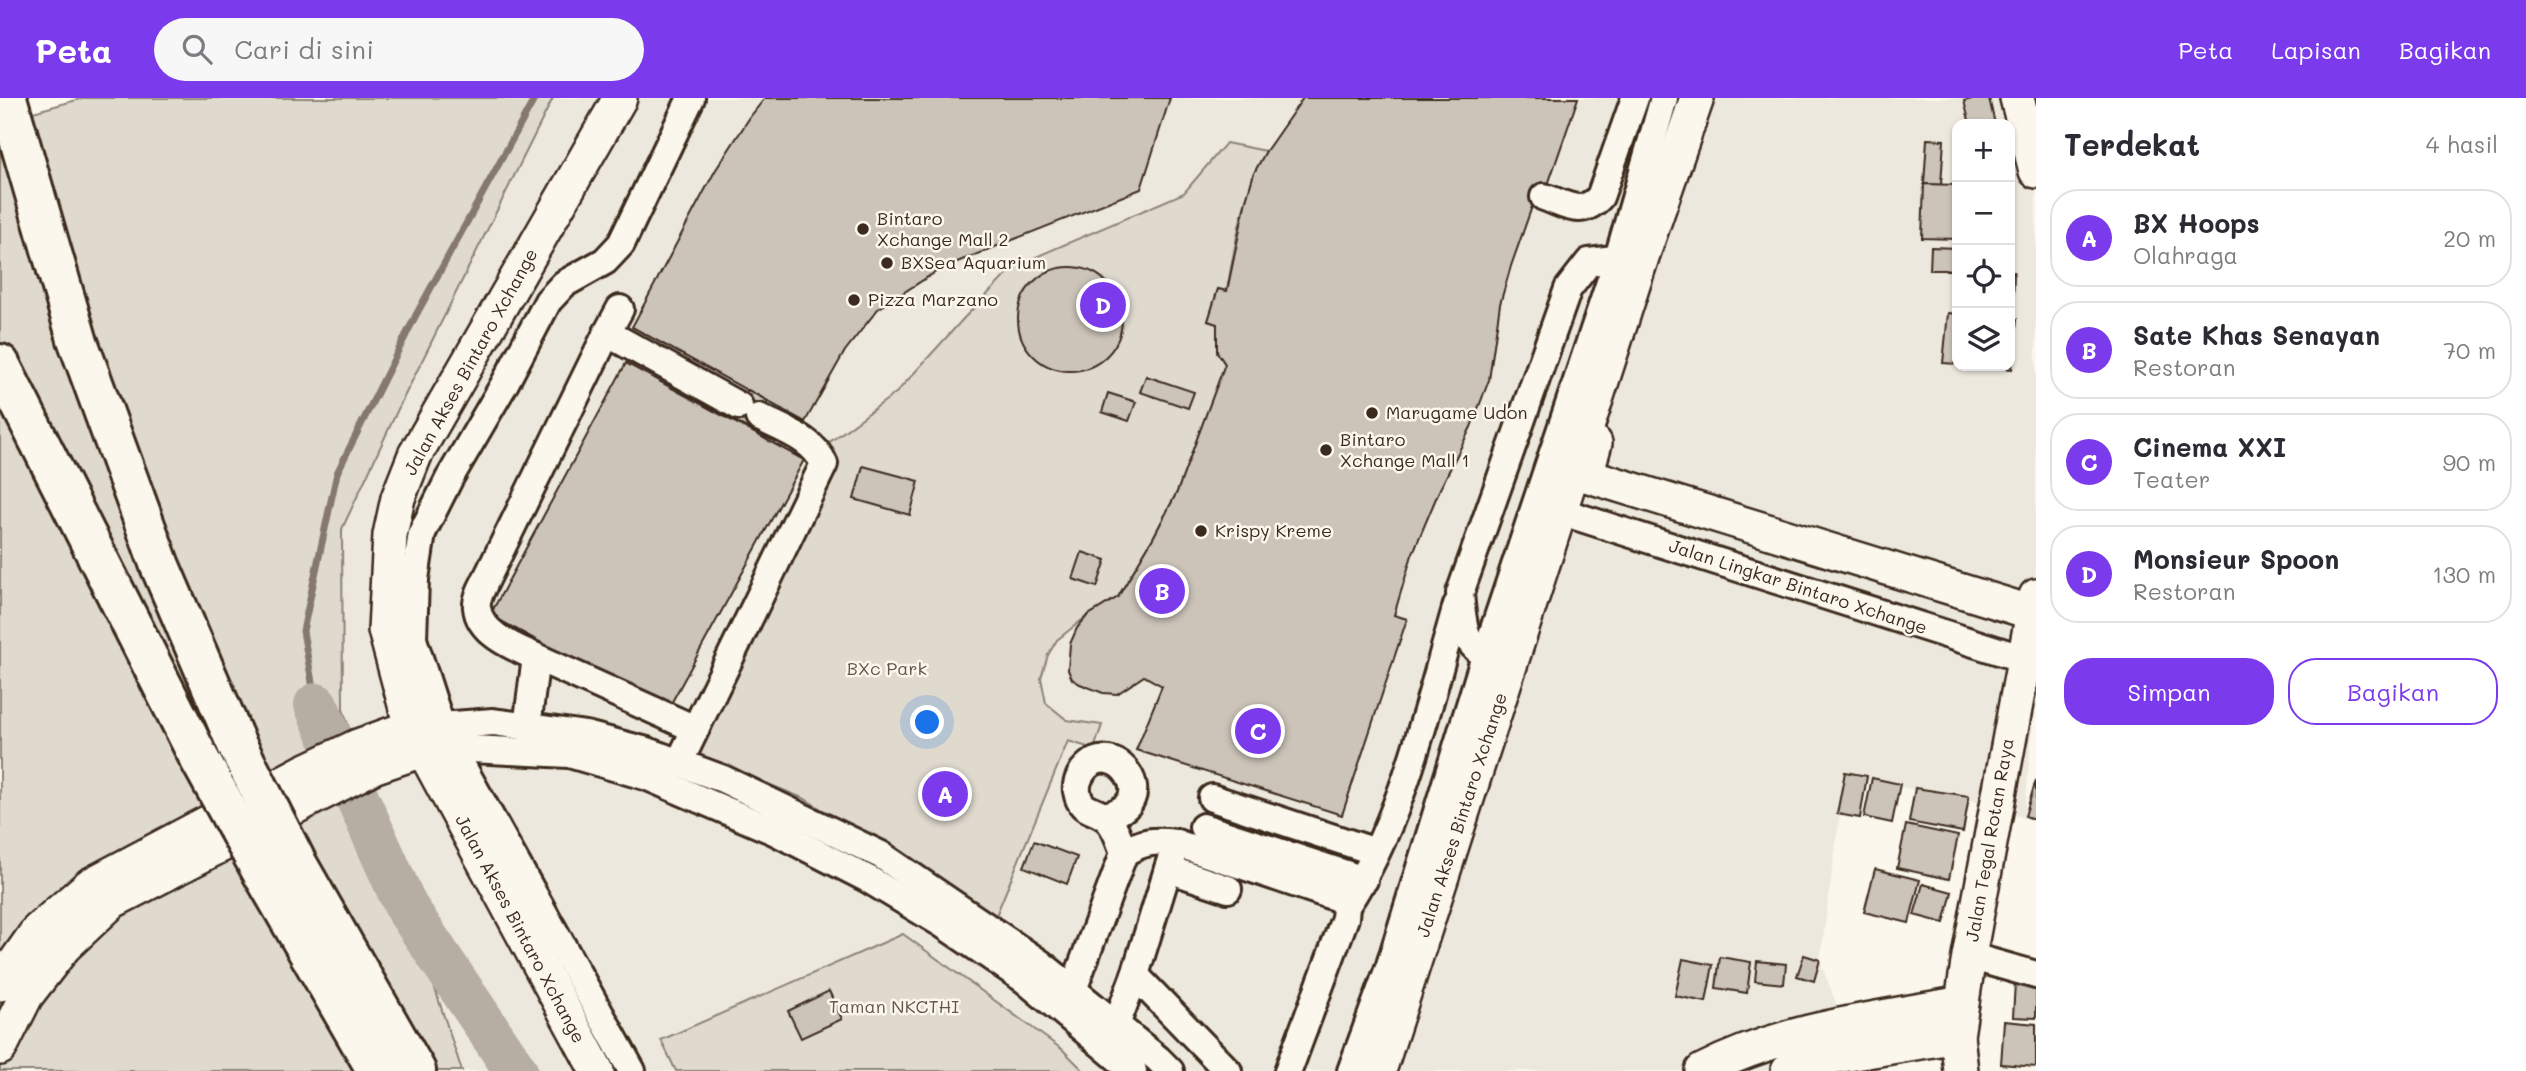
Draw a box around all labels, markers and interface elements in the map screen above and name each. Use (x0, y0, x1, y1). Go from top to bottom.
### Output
search box (154, 18, 644, 81)
text: Peta (35, 28, 112, 71)
icon: search (178, 30, 216, 68)
text: Cari di sini (234, 32, 374, 66)
text: Peta (2178, 34, 2233, 65)
text: Lapisan (2271, 34, 2361, 65)
text: Bagikan (2399, 34, 2491, 65)
map controls (1952, 119, 2015, 371)
button: + (1952, 119, 2015, 182)
text: Terdekat (2064, 124, 2200, 164)
text: 4 hasil (2426, 129, 2498, 159)
button: − (1952, 182, 2015, 245)
place label: Bintaro Xchange Mall 2 (877, 206, 1009, 251)
text: BX Hoops (2133, 206, 2260, 240)
marker: Bintaro Xchange Mall 2 (855, 221, 871, 237)
text: A (2081, 223, 2097, 253)
text: 20 m (2443, 223, 2496, 253)
text: Olahraga (2133, 240, 2238, 270)
street label: Jalan Akses Bintaro Xchange (398, 244, 543, 479)
button: locate (1952, 245, 2015, 308)
place label: BXSea Aquarium (901, 250, 1046, 274)
marker: BXSea Aquarium (879, 255, 895, 271)
pin: D (1080, 279, 1126, 331)
place label: Pizza Marzano (868, 287, 998, 311)
marker: Pizza Marzano (846, 292, 862, 308)
button: layers (1952, 308, 2015, 371)
text: Sate Khas Senayan (2133, 318, 2380, 352)
text: B (2081, 335, 2097, 365)
text: 70 m (2443, 335, 2496, 365)
text: Restoran (2133, 352, 2236, 382)
place label: Marugame Udon (1386, 400, 1527, 424)
marker: Marugame Udon (1364, 405, 1380, 421)
place label: Bintaro Xchange Mall 1 (1340, 427, 1470, 472)
text: Cinema XXI (2133, 430, 2286, 464)
marker: Bintaro Xchange Mall 1 (1318, 442, 1334, 458)
text: C (2080, 447, 2098, 477)
text: 90 m (2443, 447, 2496, 477)
text: Teater (2133, 464, 2210, 494)
place label: Krispy Kreme (1215, 518, 1332, 542)
marker: Krispy Kreme (1193, 523, 1209, 539)
street label: Jalan Lingkar Bintaro Xchange (1666, 533, 1931, 639)
text: Monsieur Spoon (2133, 542, 2339, 576)
text: D (2081, 559, 2097, 589)
text: 130 m (2432, 559, 2496, 589)
pin: B (1139, 565, 1185, 617)
text: Restoran (2133, 576, 2236, 606)
park label: BXc Park (847, 656, 927, 680)
button: Simpan (2064, 658, 2274, 725)
button: Bagikan (2288, 658, 2498, 725)
street label: Jalan Akses Bintaro Xchange (1410, 689, 1512, 940)
your location (910, 705, 944, 739)
pin: C (1235, 705, 1281, 757)
street label: Jalan Tegal Rotan Raya (1959, 736, 2019, 943)
pin: A (922, 768, 968, 820)
street label: Jalan Akses Bintaro Xchange (450, 810, 592, 1047)
park label: Taman NKCTHI (829, 994, 959, 1018)

